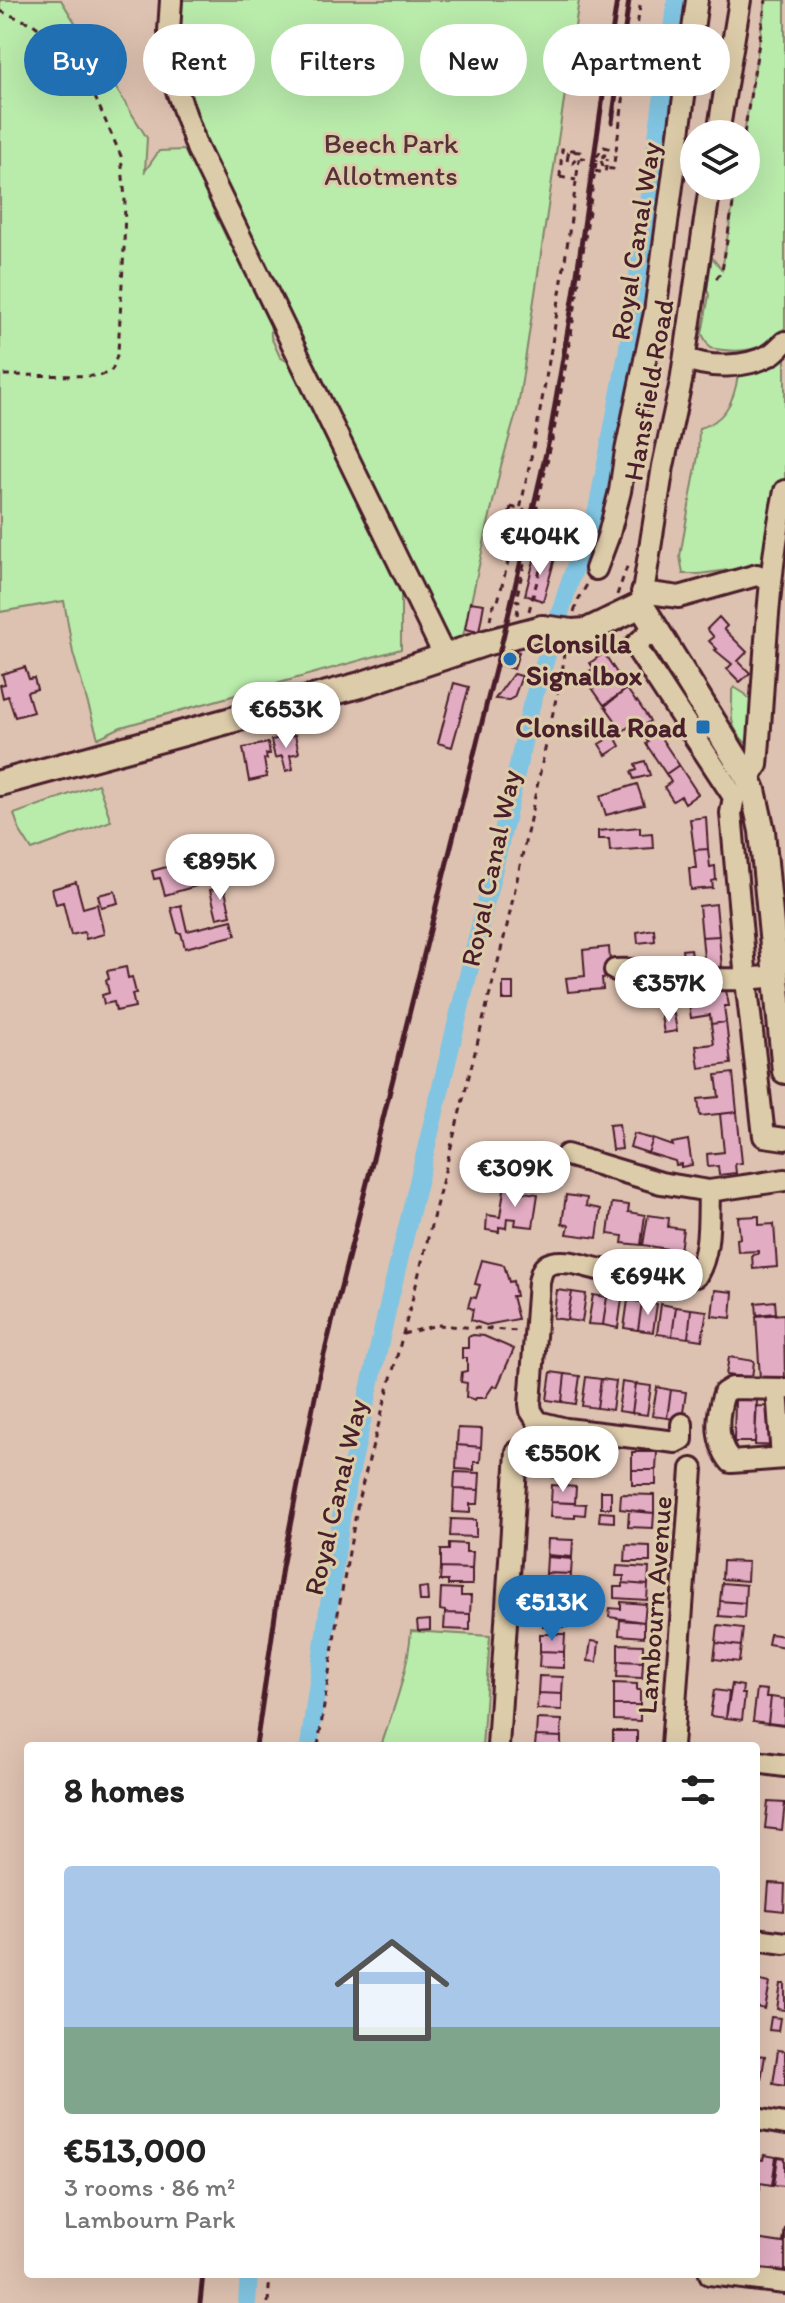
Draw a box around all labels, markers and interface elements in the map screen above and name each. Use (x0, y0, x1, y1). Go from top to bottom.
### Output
chip: Buy (24, 24, 127, 96)
chip: Rent (143, 24, 255, 96)
chip: Filters (271, 24, 404, 96)
chip: New (420, 24, 527, 96)
chip: Apartment (543, 24, 730, 96)
map controls (680, 120, 760, 200)
button: layers (680, 120, 760, 200)
park label: Beech Park Allotments (324, 126, 459, 192)
street label: Royal Canal Way (603, 139, 667, 343)
street label: Hansfield Road (615, 297, 681, 483)
pin: €404K (484, 509, 596, 577)
text: €404K (501, 519, 579, 551)
place label: Clonsilla Signalbox (526, 626, 643, 692)
marker: Clonsilla Signalbox (501, 650, 519, 668)
pin: €653K (230, 682, 342, 750)
text: €653K (249, 692, 323, 724)
place label: Clonsilla Road (515, 710, 688, 744)
marker: Clonsilla Road (694, 718, 712, 736)
street label: Royal Canal Way (453, 767, 527, 969)
pin: €895K (164, 834, 276, 902)
text: €895K (184, 844, 256, 876)
pin: €357K (613, 956, 725, 1024)
text: €357K (633, 966, 705, 998)
pin: €309K (459, 1141, 571, 1209)
text: €309K (477, 1151, 553, 1183)
pin: €694K (592, 1249, 704, 1317)
text: €694K (611, 1259, 685, 1291)
street label: Royal Canal Way (296, 1396, 374, 1598)
pin: €550K (507, 1426, 619, 1494)
text: €550K (526, 1436, 600, 1468)
street label: Lambourn Avenue (629, 1495, 679, 1715)
pin: €513K (496, 1575, 608, 1643)
text: €513K (516, 1585, 588, 1617)
icon: filters (676, 1768, 720, 1812)
text: 8 homes (64, 1770, 185, 1811)
icon: home (320, 1918, 464, 2062)
text: €513,000 (64, 2130, 206, 2171)
text: 3 rooms · 86 m² (64, 2171, 235, 2203)
text: Lambourn Park (64, 2203, 235, 2235)

